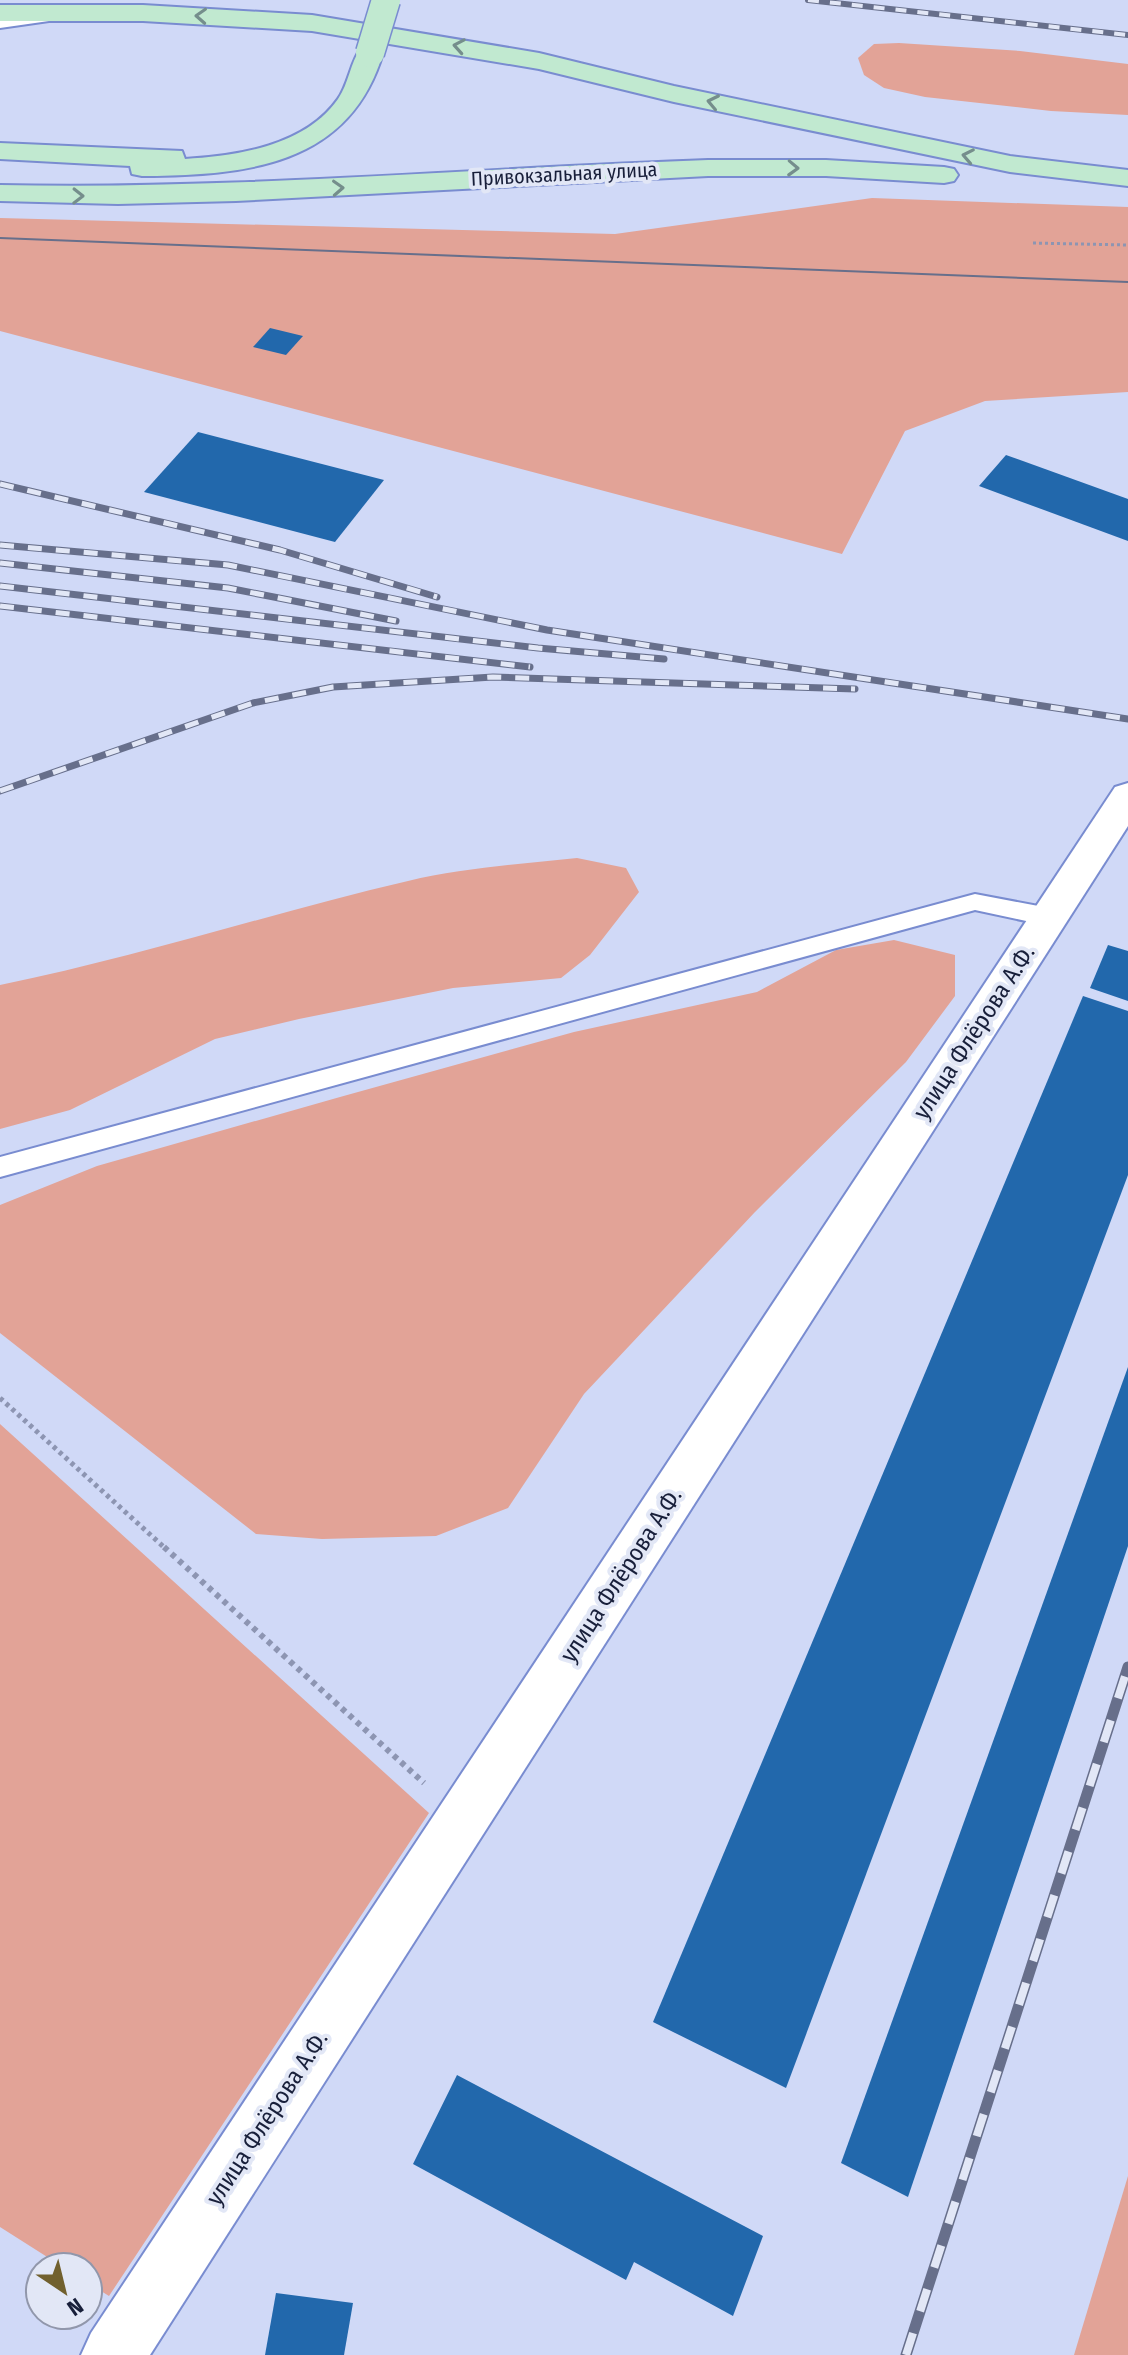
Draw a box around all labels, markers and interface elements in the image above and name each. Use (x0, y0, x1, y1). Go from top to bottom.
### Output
one-way arrow (194, 8, 207, 25)
one-way arrow (453, 39, 466, 56)
one-way arrow (707, 94, 721, 111)
one-way arrow (961, 148, 974, 165)
street label: Привокзальная улица (470, 157, 658, 191)
one-way arrow (787, 159, 800, 176)
one-way arrow (332, 180, 345, 197)
one-way arrow (72, 187, 85, 204)
street label: улица Флёрова А.Ф. (907, 940, 1041, 1124)
street label: улица Флёрова А.Ф. (554, 1483, 688, 1667)
street label: улица Флёрова А.Ф. (200, 2026, 334, 2210)
north arrow (24, 2251, 104, 2331)
text: N (62, 2292, 88, 2322)

